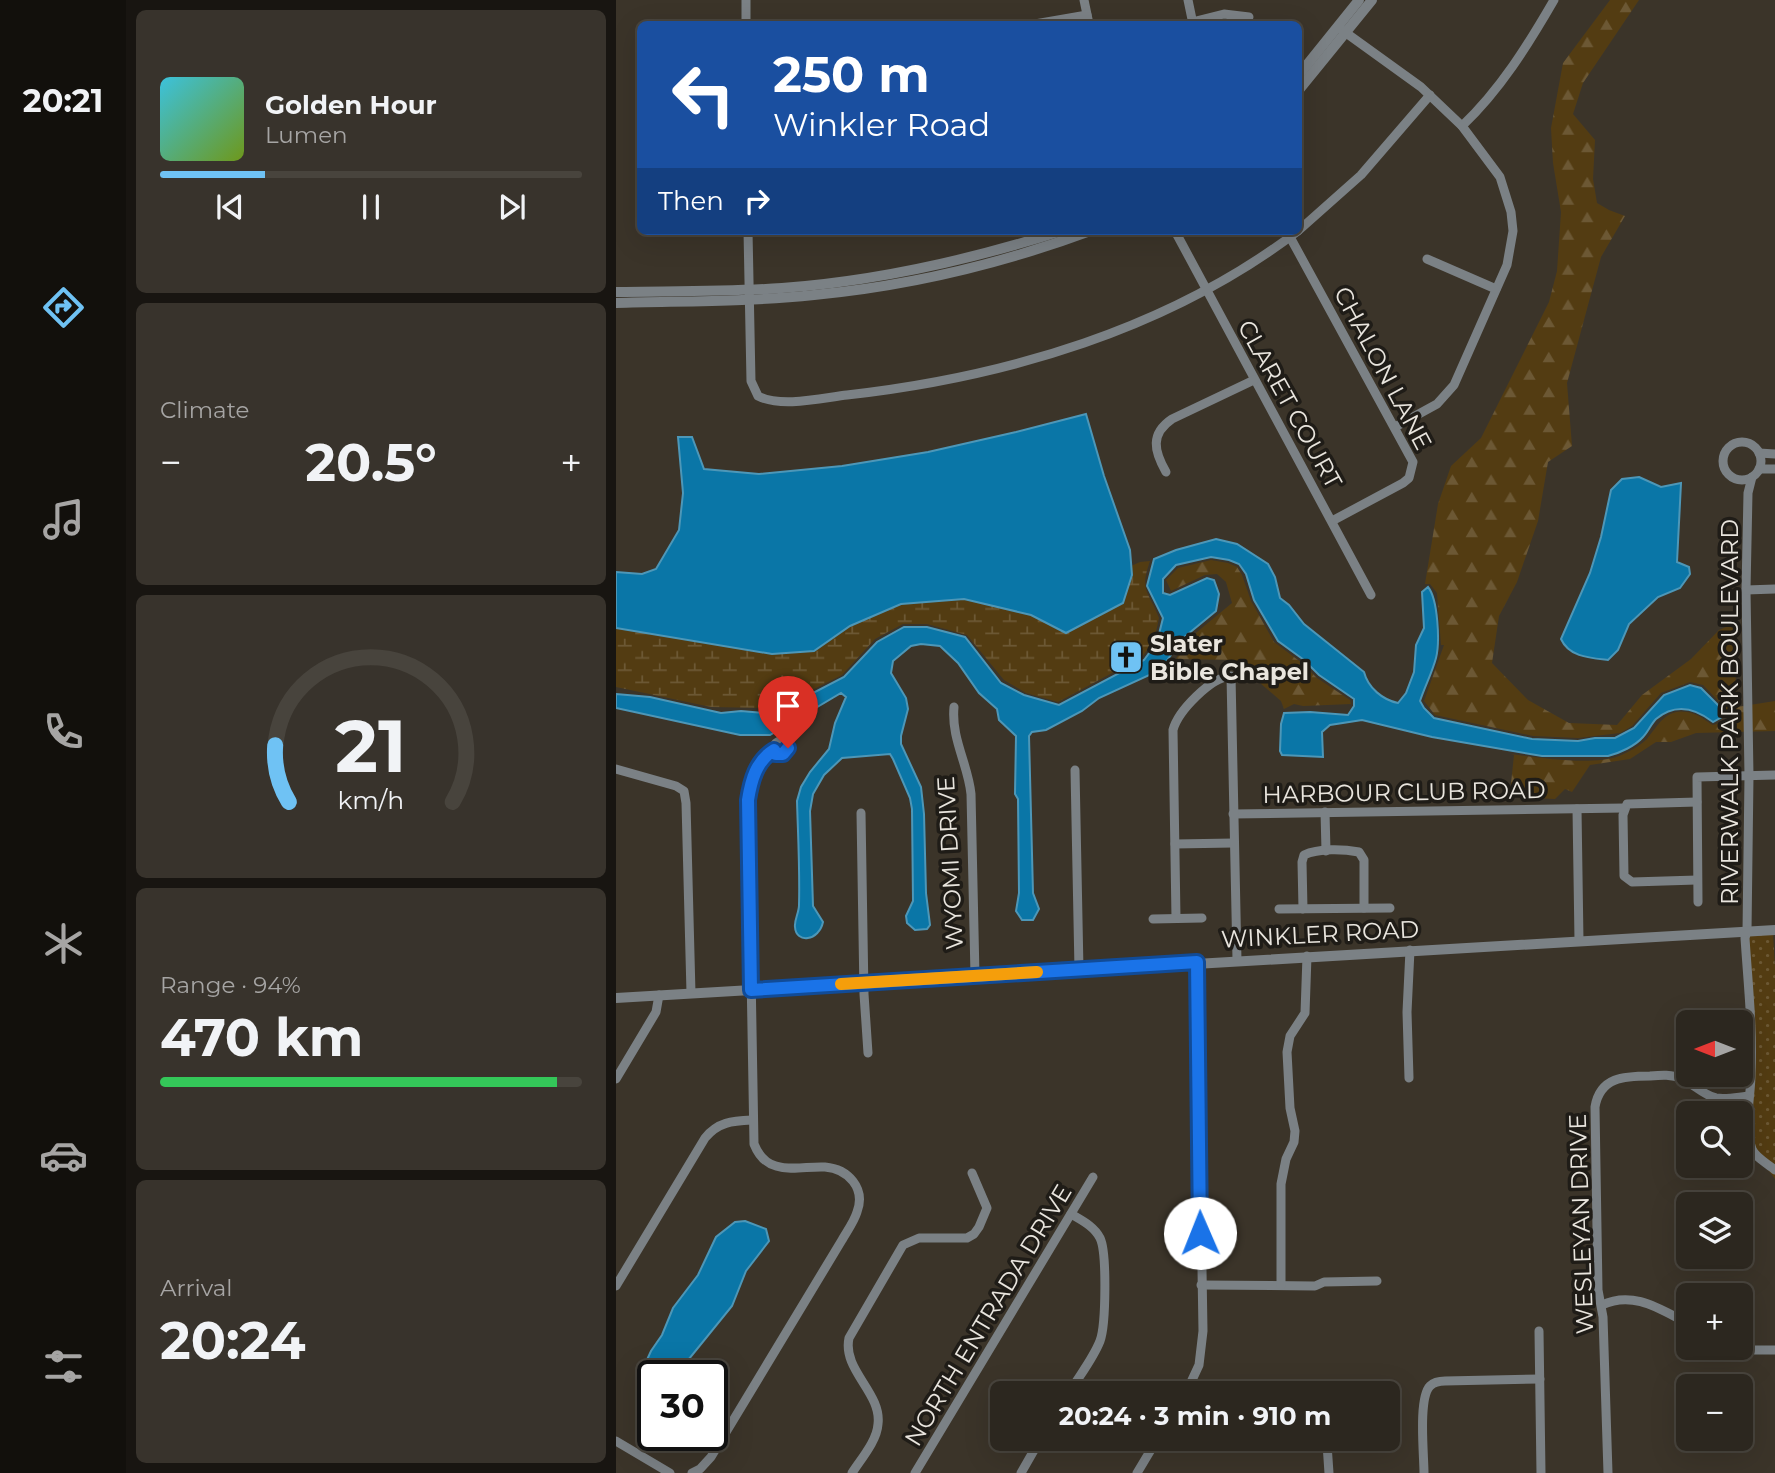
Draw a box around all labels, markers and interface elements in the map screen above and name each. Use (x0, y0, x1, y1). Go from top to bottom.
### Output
text: 250 m (773, 45, 930, 104)
icon: left (658, 49, 749, 140)
text: 20:21 (23, 81, 103, 120)
text: Golden Hour (265, 89, 437, 121)
text: Winkler Road (773, 105, 990, 144)
text: Lumen (265, 121, 348, 149)
icon: right (738, 182, 776, 220)
text: Then (658, 185, 724, 217)
icon: previous (211, 188, 249, 226)
icon: pause (352, 188, 390, 226)
icon: next (493, 188, 531, 226)
street label: CHALON LANE (1328, 282, 1438, 454)
icon: directions (39, 283, 88, 332)
street label: CLARET COURT (1232, 315, 1348, 493)
text: Climate (160, 396, 249, 424)
text: 20.5° (305, 431, 437, 494)
text: − (160, 439, 182, 486)
text: + (560, 439, 582, 486)
icon: music (39, 495, 88, 544)
street label: RIVERWALK PARK BOULEVARD (1715, 519, 1744, 905)
place label: Slater Bible Chapel (1150, 629, 1309, 686)
church icon: Slater Bible Chapel (1107, 638, 1145, 676)
pin (758, 676, 818, 748)
icon: arrive (769, 687, 807, 725)
text: 21 (335, 703, 407, 791)
icon: phone (39, 707, 88, 756)
street label: WYOMI DRIVE (931, 775, 969, 951)
street label: HARBOUR CLUB ROAD (1262, 775, 1546, 809)
text: km/h (338, 785, 404, 815)
street label: WINKLER ROAD (1220, 914, 1420, 954)
icon: climate (39, 919, 88, 968)
text: Range · 94% (160, 971, 301, 999)
text: 470 km (160, 1006, 363, 1069)
north arrow (1676, 1010, 1754, 1087)
map controls (1676, 1010, 1753, 1451)
button: search (1676, 1101, 1753, 1178)
street label: WESLEYAN DRIVE (1563, 1113, 1599, 1335)
icon: car (39, 1131, 88, 1180)
street label: NORTH ENTRADA DRIVE (898, 1179, 1078, 1451)
button: layers (1676, 1192, 1753, 1269)
position arrow (1163, 1196, 1237, 1270)
text: Arrival (160, 1274, 233, 1302)
button: + (1676, 1283, 1753, 1360)
text: 20:24 (160, 1309, 306, 1372)
icon: filters (39, 1342, 88, 1391)
speed limit sign: 30 (637, 1360, 728, 1451)
button: − (1676, 1374, 1753, 1451)
text: 20:24 · 3 min · 910 m (1059, 1400, 1331, 1432)

